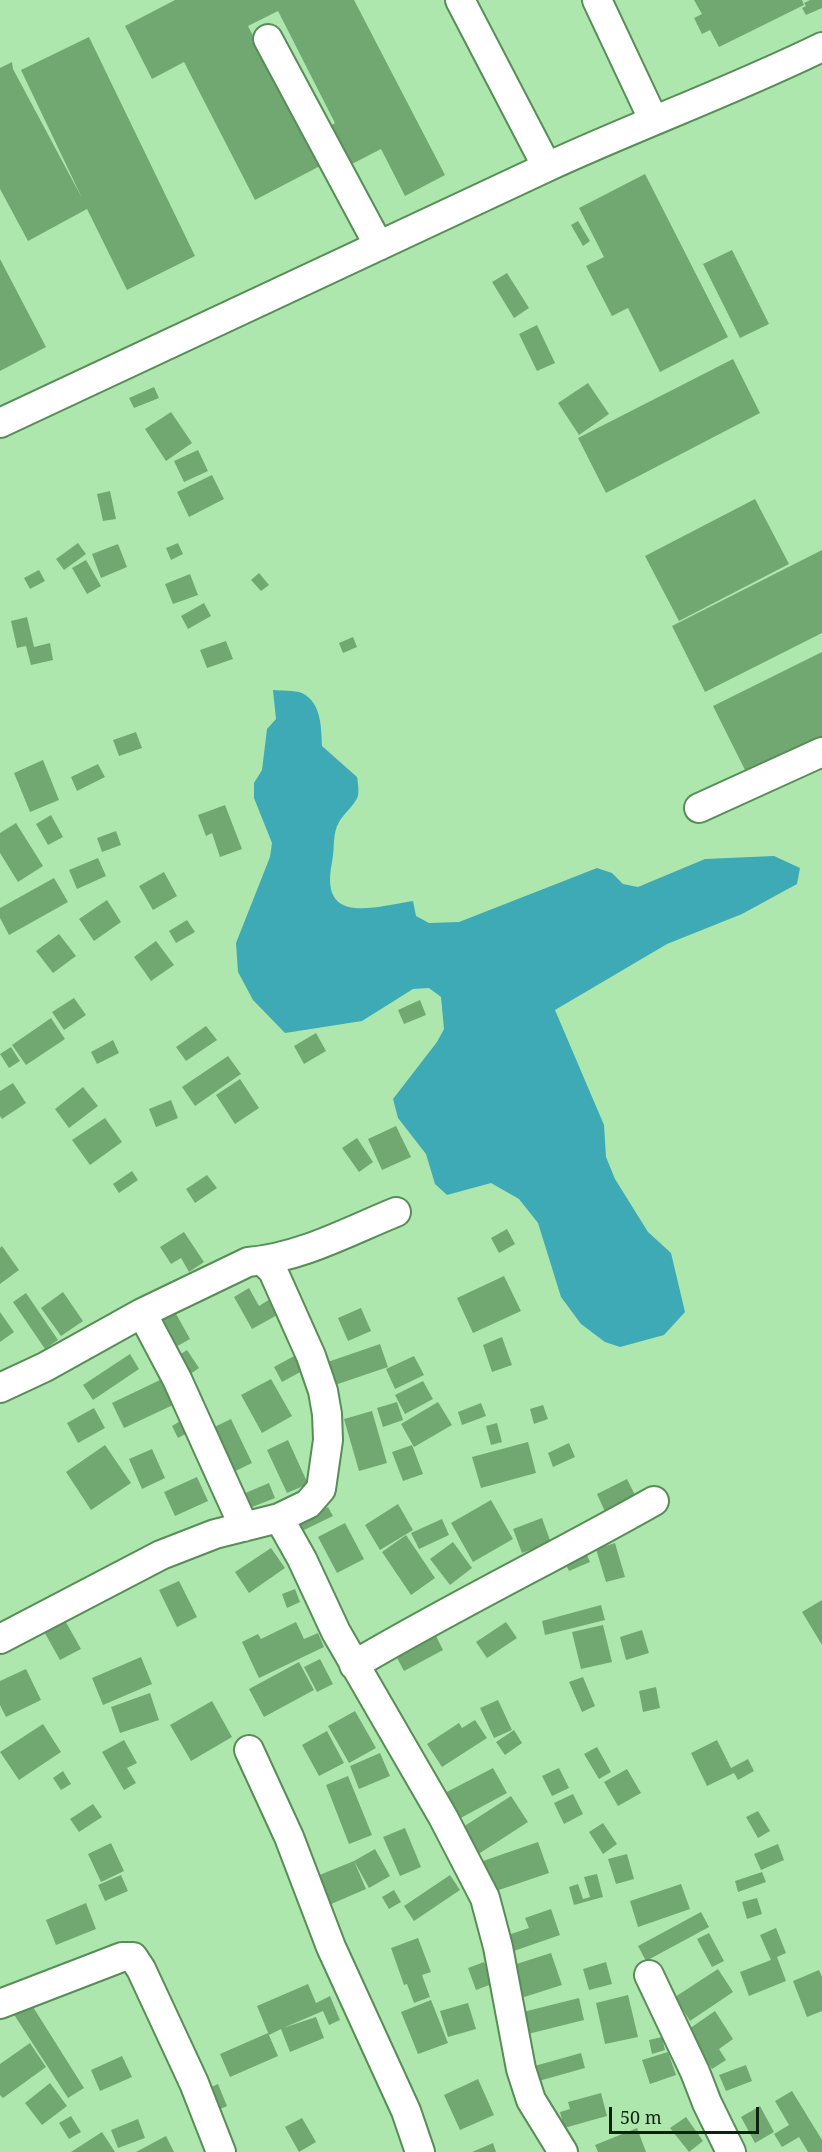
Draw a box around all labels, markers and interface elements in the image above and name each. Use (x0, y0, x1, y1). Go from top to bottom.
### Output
scale bar (612, 2095, 762, 2133)
text: 50 m (620, 2105, 662, 2129)

